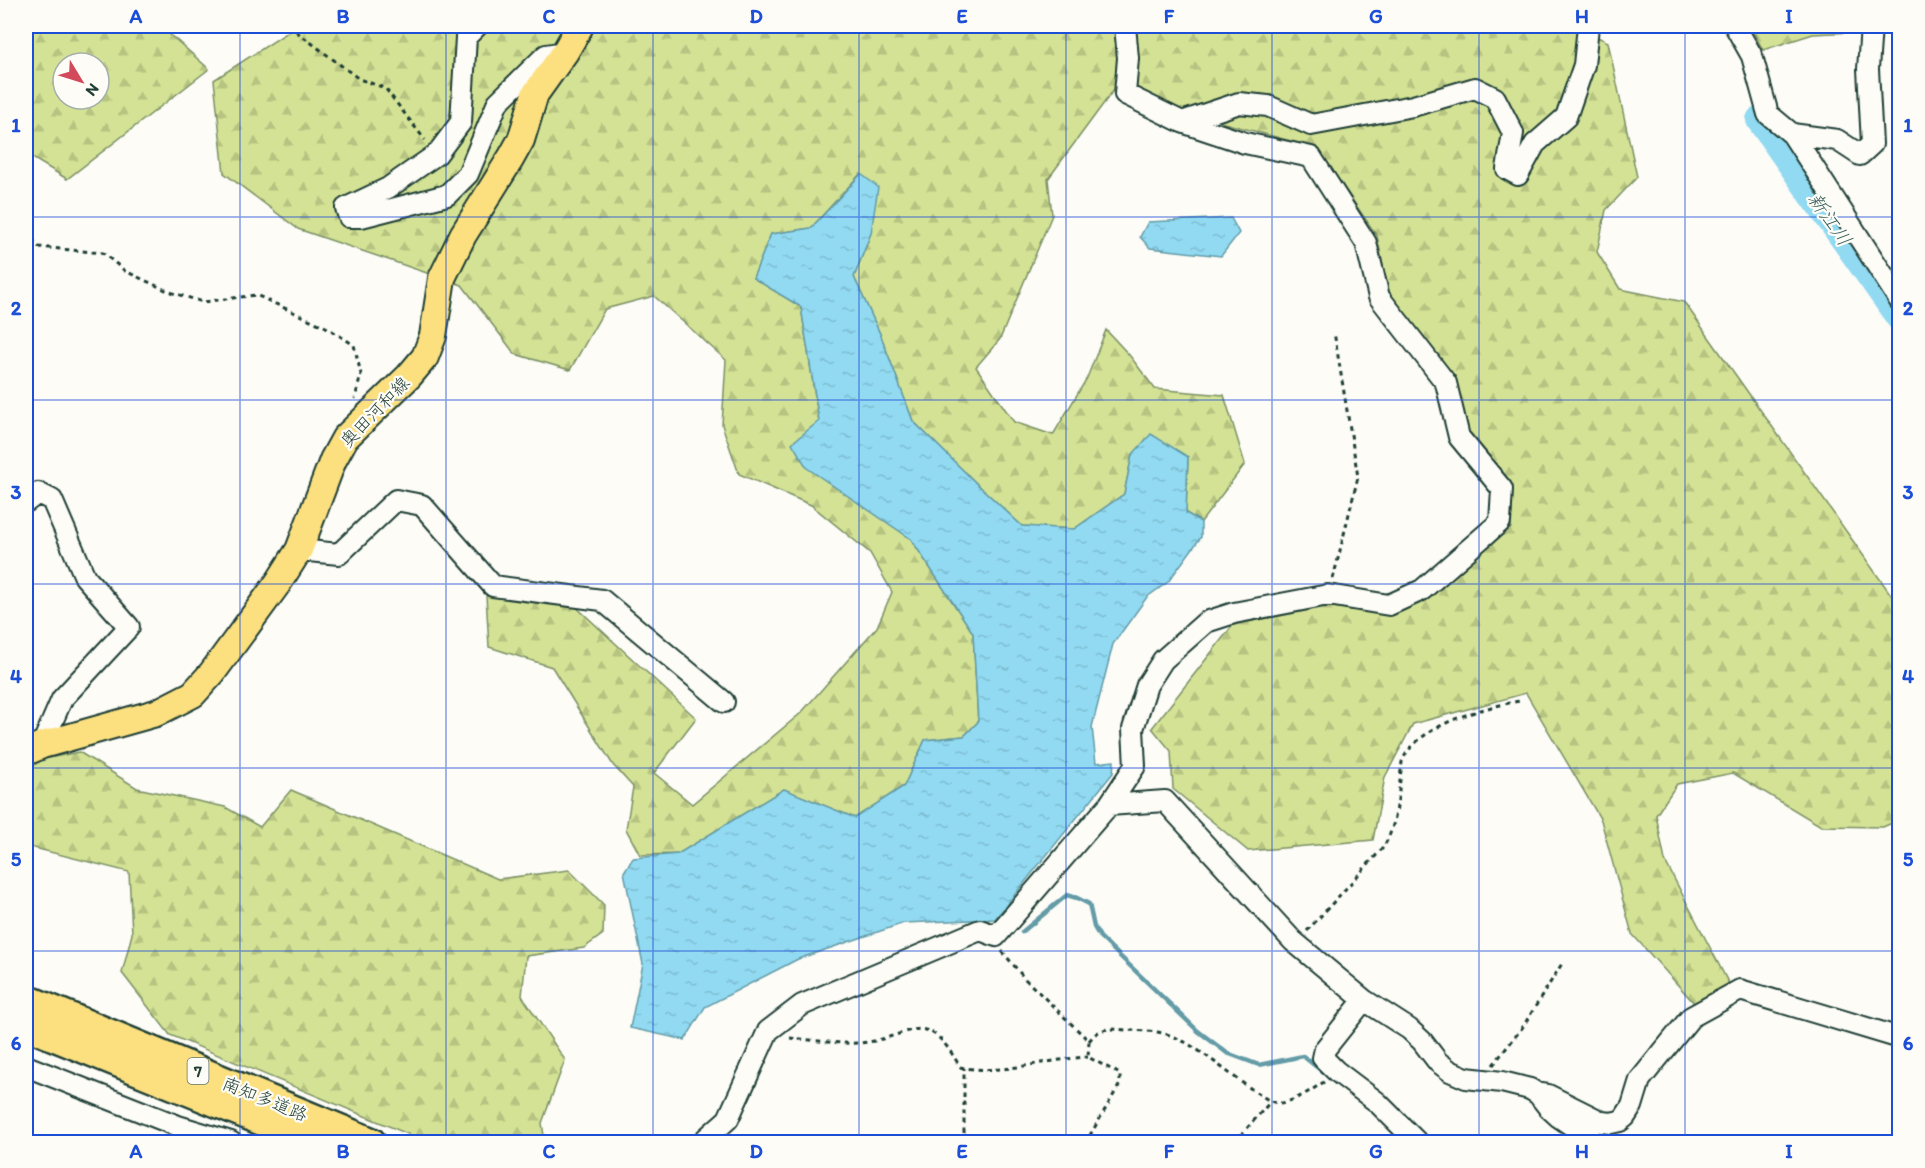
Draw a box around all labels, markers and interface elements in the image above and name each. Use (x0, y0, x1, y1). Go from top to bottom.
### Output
text: A (129, 4, 143, 28)
text: B (337, 4, 350, 28)
text: C (543, 4, 556, 28)
text: D (749, 4, 763, 28)
text: E (956, 4, 968, 28)
text: F (1164, 4, 1175, 28)
text: G (1369, 4, 1383, 28)
text: H (1575, 4, 1589, 28)
text: I (1785, 4, 1793, 28)
north arrow (51, 51, 111, 111)
text: N (82, 80, 103, 100)
text: 1 (11, 113, 21, 137)
text: 1 (1903, 113, 1913, 137)
water label: 新江川 (1803, 188, 1857, 250)
text: 2 (11, 296, 22, 320)
text: 2 (1903, 296, 1914, 320)
street label: 奥田河和線 (336, 372, 414, 452)
text: 3 (11, 480, 22, 504)
text: 3 (1903, 480, 1914, 504)
text: 4 (10, 664, 22, 688)
text: 4 (1902, 664, 1914, 688)
text: 5 (11, 847, 22, 871)
text: 5 (1903, 847, 1914, 871)
text: 6 (11, 1031, 22, 1055)
text: 6 (1903, 1031, 1914, 1055)
road number: 7 (188, 1058, 208, 1084)
street label: 南知多道路 (219, 1072, 311, 1126)
text: A (129, 1139, 143, 1163)
text: B (337, 1139, 350, 1163)
text: C (543, 1139, 556, 1163)
text: D (749, 1139, 763, 1163)
text: E (956, 1139, 968, 1163)
text: F (1164, 1139, 1175, 1163)
text: G (1369, 1139, 1383, 1163)
text: H (1575, 1139, 1589, 1163)
text: I (1785, 1139, 1793, 1163)

